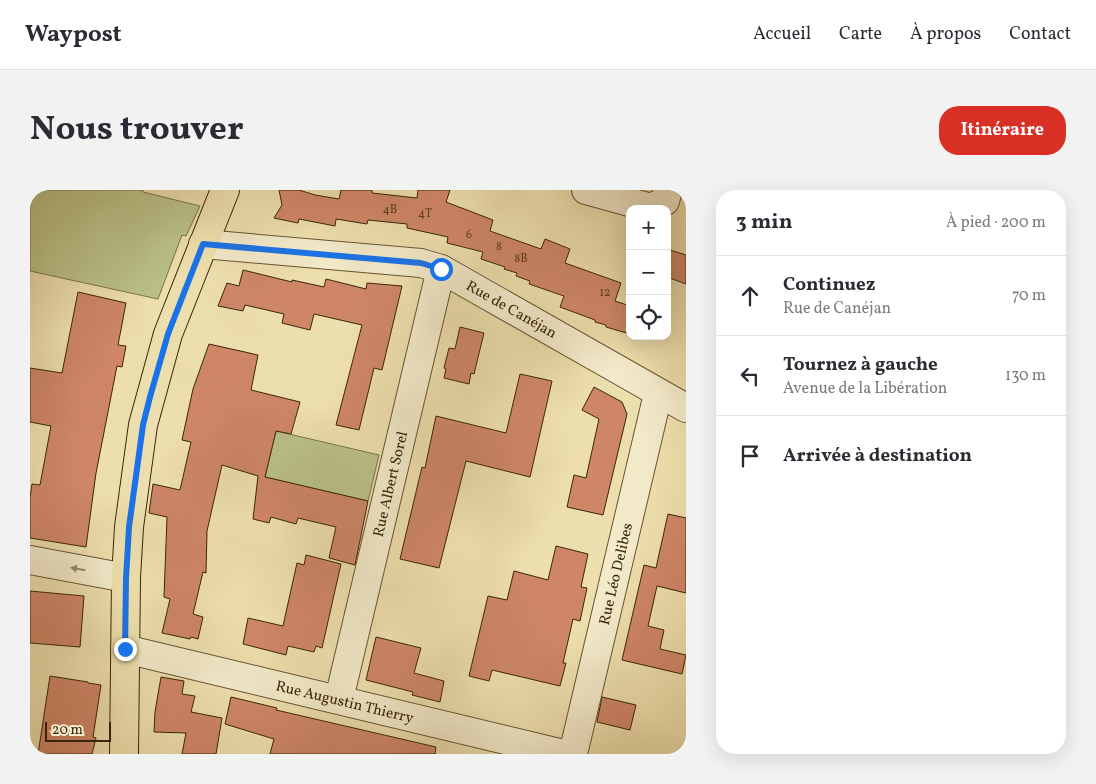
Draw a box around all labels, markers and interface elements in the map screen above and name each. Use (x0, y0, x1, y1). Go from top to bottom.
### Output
text: Waypost (25, 18, 122, 52)
text: Accueil (753, 22, 811, 47)
text: Carte (839, 22, 882, 47)
text: À propos (910, 22, 981, 47)
text: Contact (1009, 22, 1071, 47)
text: Nous trouver (30, 106, 244, 154)
button: Itinéraire (939, 106, 1066, 155)
house number: 4B (383, 202, 397, 218)
map controls (626, 205, 671, 340)
button: + (626, 205, 671, 250)
house number: 4T (418, 206, 432, 222)
text: 3 min (736, 208, 792, 237)
text: À pied · 200 m (946, 212, 1046, 234)
house number: 6 (466, 227, 472, 243)
house number: 8 (496, 239, 502, 255)
button: − (626, 250, 671, 295)
house number: 8B (514, 251, 528, 267)
route start (430, 258, 453, 281)
text: Continuez (783, 272, 875, 298)
street label: Rue de Canéjan (462, 276, 560, 345)
icon: ahead (736, 282, 764, 310)
house number: 12 (599, 285, 611, 301)
text: 70 m (1012, 285, 1046, 307)
button: locate (626, 295, 671, 340)
text: Rue de Canéjan (783, 298, 891, 320)
text: Tournez à gauche (783, 352, 938, 378)
icon: left (736, 362, 764, 390)
text: 130 m (1005, 365, 1046, 387)
text: Avenue de la Libération (783, 378, 947, 400)
street label: Rue Albert Sorel (369, 429, 414, 539)
icon: arrive (736, 442, 764, 470)
text: Arrivée à destination (783, 443, 972, 469)
street label: Rue Léo Delibes (595, 521, 639, 627)
one-way arrow (70, 565, 85, 573)
route end (114, 638, 137, 661)
street label: Rue Augustin Thierry (273, 676, 416, 730)
scale bar (45, 719, 111, 742)
text: 20 m (52, 721, 83, 740)

